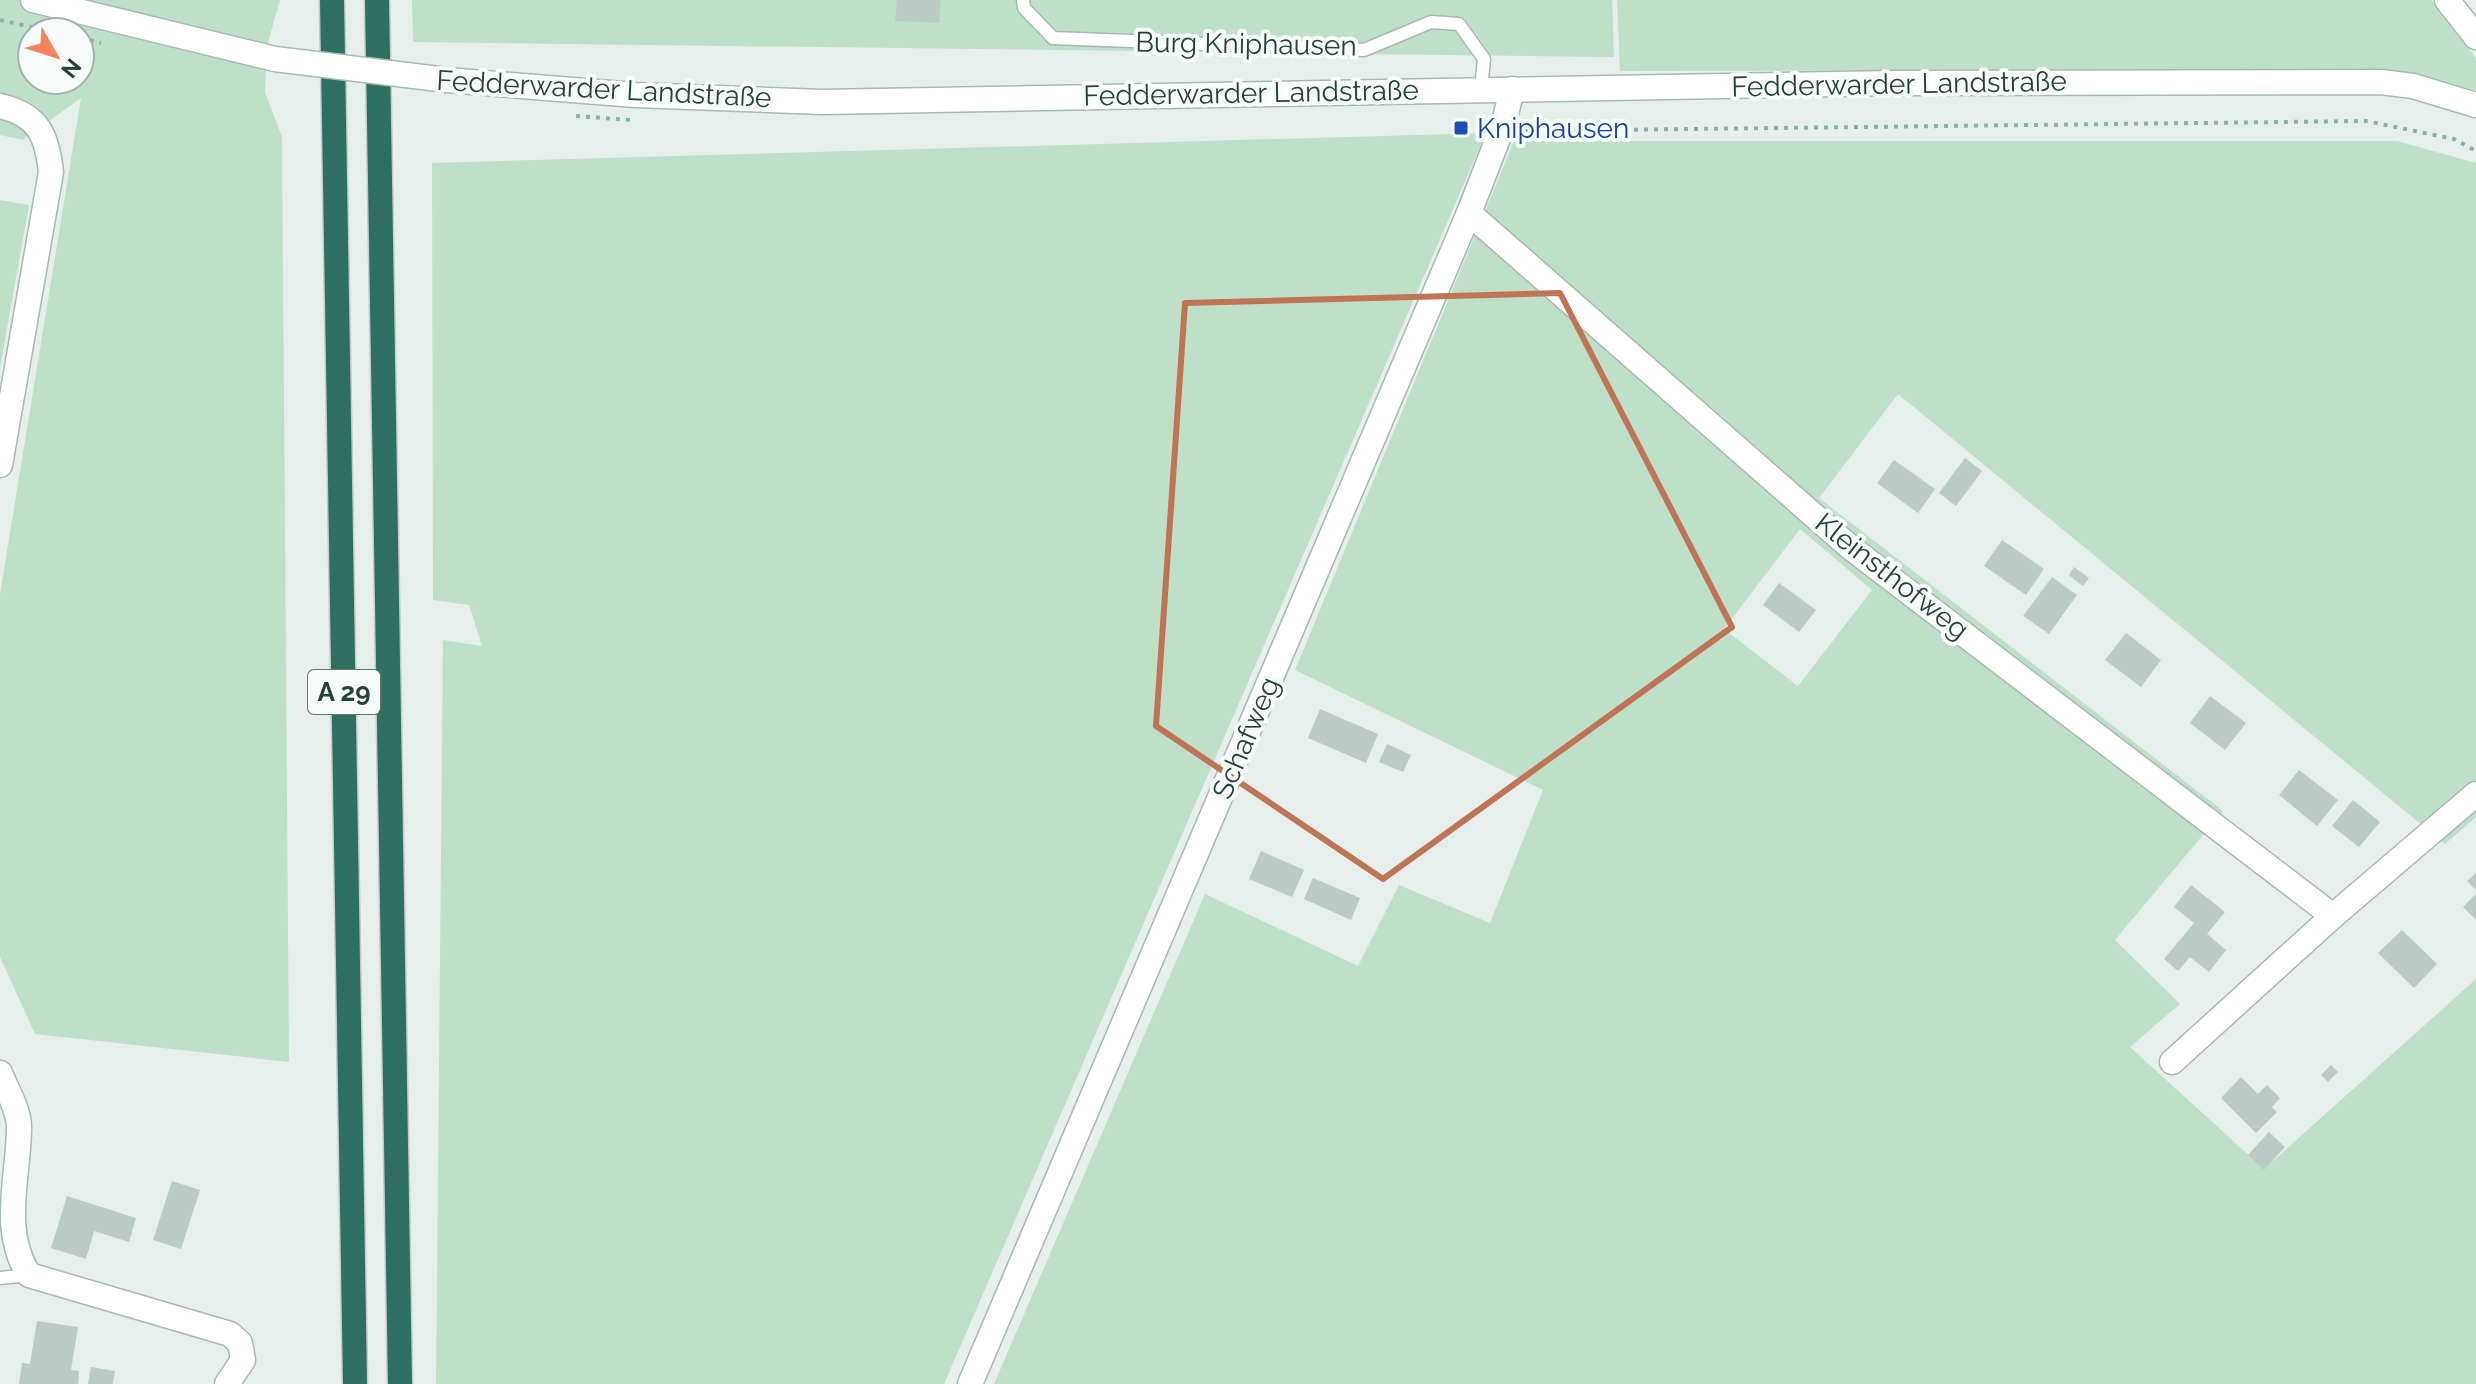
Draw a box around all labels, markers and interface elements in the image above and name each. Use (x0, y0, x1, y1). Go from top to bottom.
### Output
north arrow (16, 16, 96, 96)
street label: Burg Kniphausen (1135, 26, 1357, 62)
text: N (56, 54, 87, 83)
street label: Fedderwarder Landstraße (436, 64, 772, 114)
street label: Fedderwarder Landstraße (1731, 65, 2067, 103)
street label: Fedderwarder Landstraße (1083, 74, 1419, 112)
place label: Kniphausen (1477, 112, 1629, 145)
marker: Kniphausen (1452, 119, 1470, 137)
street label: Kleinsthofweg (1809, 506, 1975, 646)
road number: A 29 (308, 670, 380, 714)
street label: Schafweg (1206, 672, 1286, 804)

